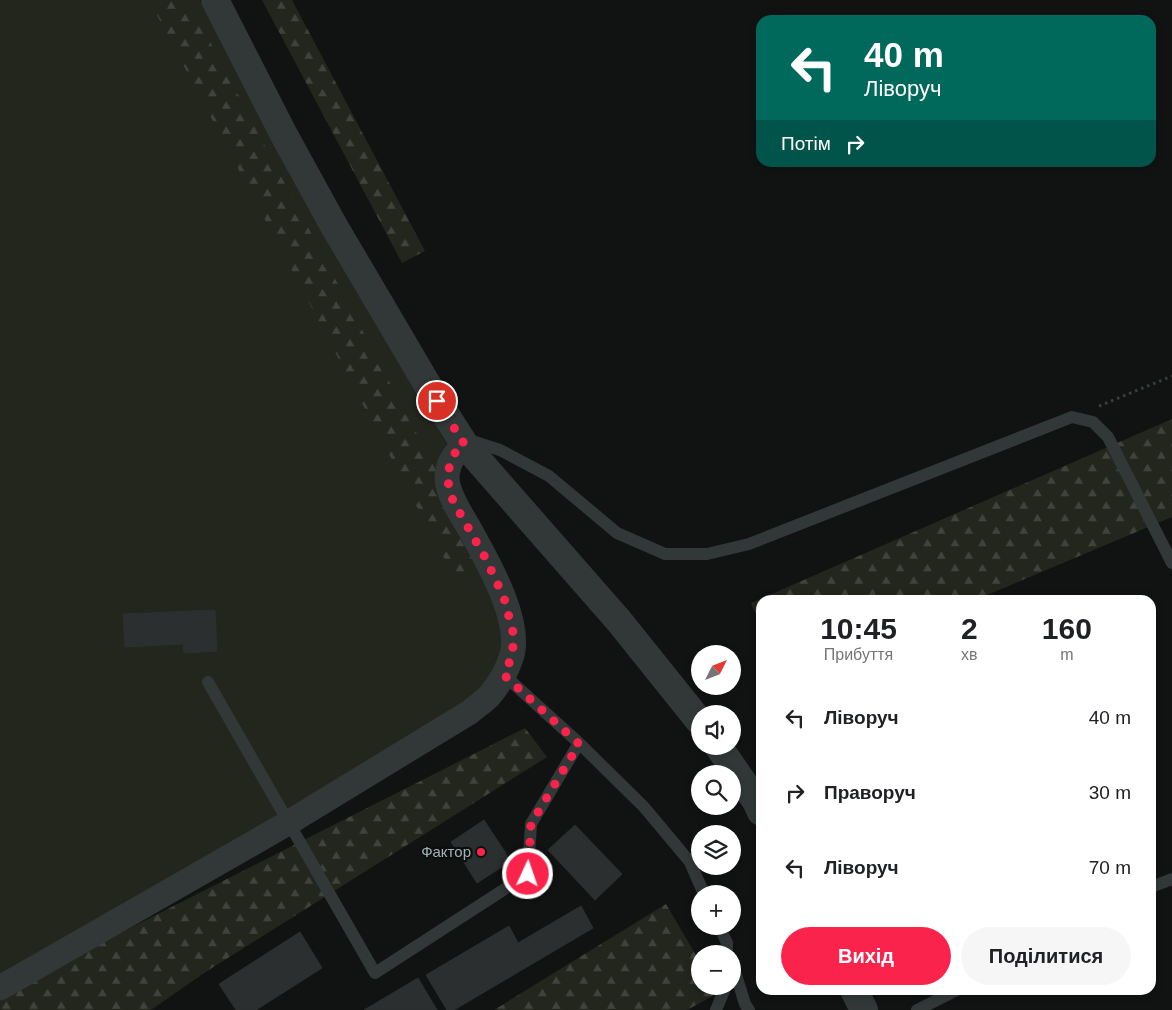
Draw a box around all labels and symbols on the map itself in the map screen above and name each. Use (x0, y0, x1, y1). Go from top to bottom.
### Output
pin (416, 380, 458, 422)
north arrow (691, 645, 741, 695)
place label: Фактор (421, 843, 471, 860)
marker: Фактор (475, 846, 487, 858)
position arrow (501, 847, 553, 899)

